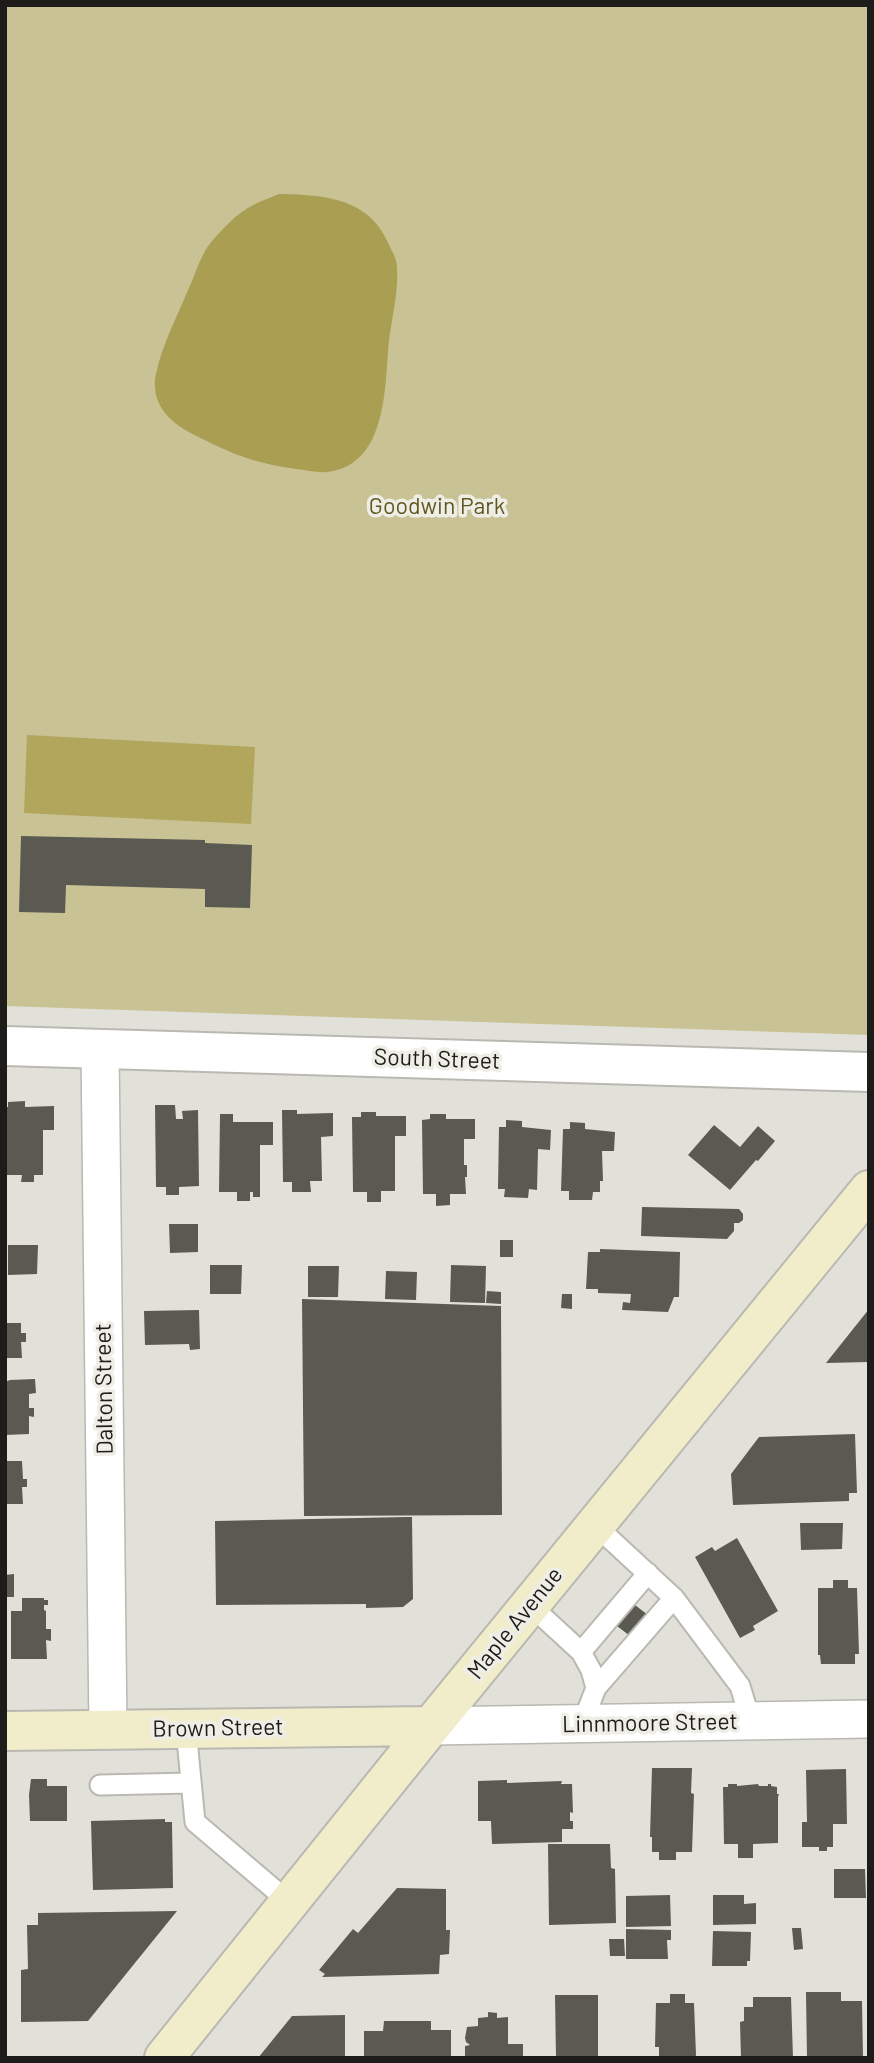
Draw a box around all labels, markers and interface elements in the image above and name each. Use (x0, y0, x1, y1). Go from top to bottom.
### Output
park label: Goodwin Park (369, 492, 505, 520)
street label: South Street (373, 1043, 501, 1075)
street label: Dalton Street (89, 1323, 119, 1455)
street label: Maple Avenue (461, 1561, 569, 1685)
street label: Linnmoore Street (562, 1708, 738, 1738)
street label: Brown Street (152, 1713, 284, 1743)

